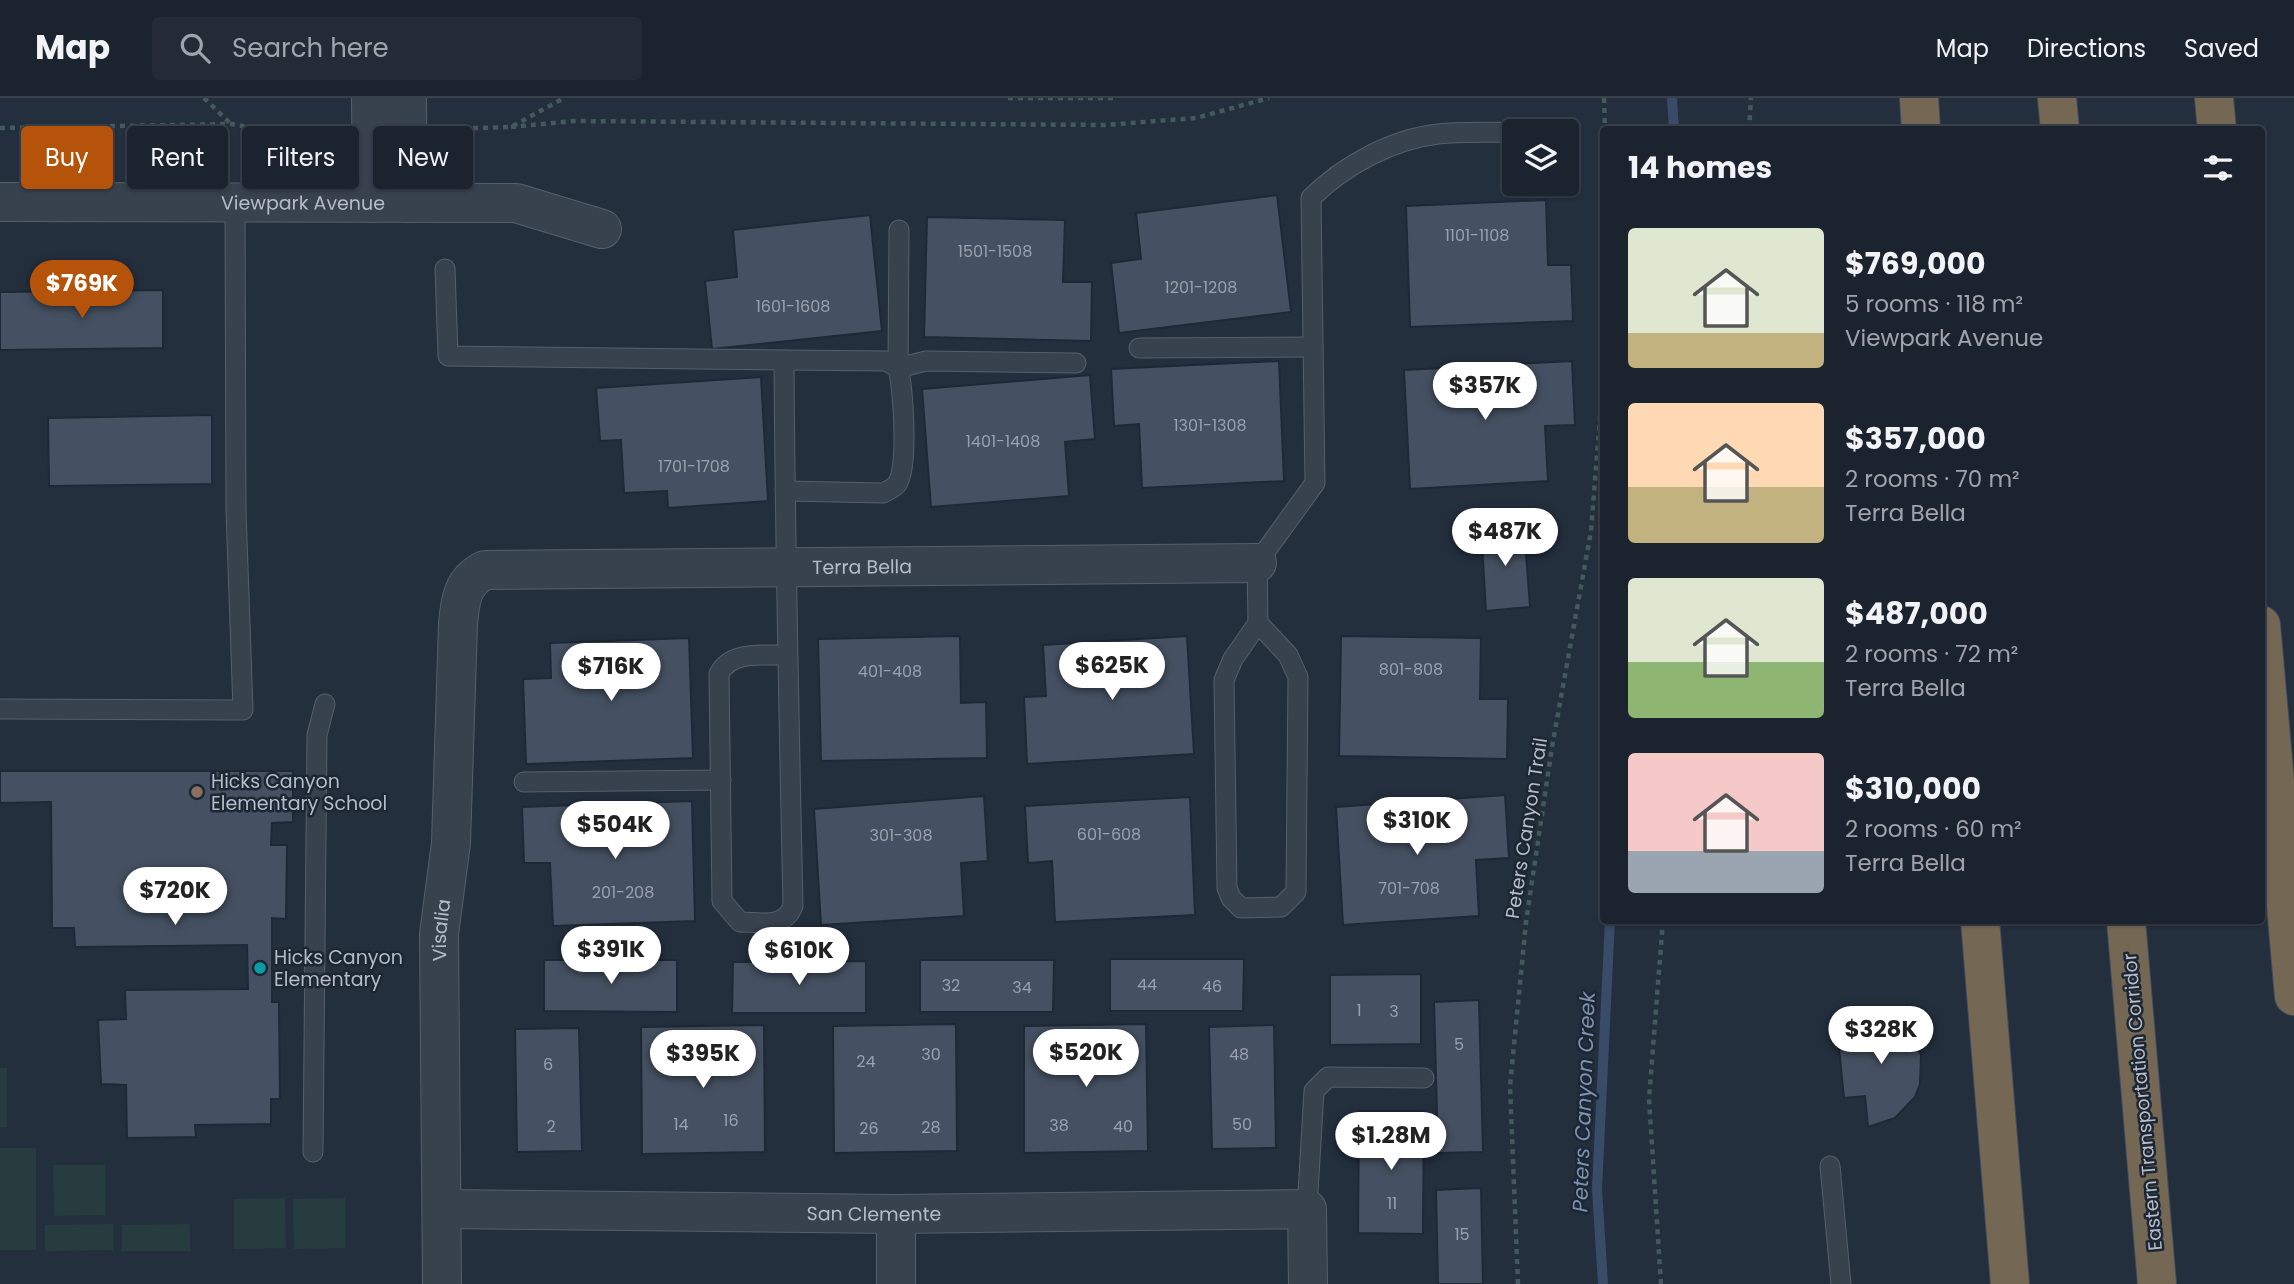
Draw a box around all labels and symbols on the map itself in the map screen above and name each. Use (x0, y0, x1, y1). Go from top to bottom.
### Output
street label: Viewpark Avenue (221, 189, 385, 217)
house number: 1101-1108 (1445, 224, 1509, 247)
house number: 1501-1508 (958, 240, 1032, 263)
pin: $769K (33, 260, 131, 320)
house number: 1201-1208 (1165, 276, 1237, 299)
house number: 1601-1608 (756, 295, 830, 318)
pin: $357K (1436, 362, 1534, 422)
house number: 1301-1308 (1173, 414, 1247, 437)
house number: 1401-1408 (966, 430, 1040, 453)
house number: 1701-1708 (658, 455, 730, 478)
pin: $487K (1456, 508, 1554, 568)
street label: Terra Bella (812, 553, 912, 581)
pin: $625K (1063, 642, 1161, 702)
pin: $716K (562, 644, 660, 703)
house number: 801-808 (1379, 658, 1443, 681)
house number: 401-408 (858, 660, 922, 683)
street label: Peters Canyon Trail (1499, 736, 1554, 921)
place label: Hicks Canyon Elementary School (211, 768, 387, 817)
marker: Hicks Canyon Elementary School (189, 784, 205, 800)
pin: $310K (1368, 798, 1466, 857)
pin: $504K (566, 802, 664, 861)
house number: 601-608 (1077, 823, 1141, 846)
house number: 301-308 (870, 824, 932, 847)
pin: $720K (126, 868, 224, 927)
house number: 701-708 (1378, 877, 1440, 900)
house number: 201-208 (592, 881, 654, 904)
street label: Visalia (426, 897, 457, 961)
pin: $391K (562, 926, 660, 986)
pin: $610K (750, 928, 848, 987)
place label: Hicks Canyon Elementary (274, 944, 403, 993)
street label: Eastern Transportation Corridor (2116, 952, 2169, 1252)
marker: Hicks Canyon Elementary (252, 960, 268, 976)
house number: 44 (1137, 973, 1157, 996)
house number: 32 (942, 974, 960, 997)
house number: 46 (1202, 975, 1222, 998)
house number: 34 (1012, 976, 1032, 999)
water label: Peters Canyon Creek (1565, 990, 1602, 1213)
house number: 1 (1356, 999, 1362, 1022)
house number: 3 (1389, 1000, 1399, 1023)
pin: $328K (1832, 1006, 1930, 1066)
pin: $395K (654, 1030, 752, 1090)
pin: $520K (1037, 1030, 1135, 1089)
house number: 5 (1454, 1033, 1464, 1056)
house number: 30 (921, 1043, 941, 1066)
house number: 48 (1229, 1043, 1249, 1066)
house number: 24 (856, 1050, 876, 1073)
house number: 6 (543, 1053, 553, 1076)
house number: 16 (723, 1109, 739, 1132)
pin: $1.28M (1334, 1112, 1448, 1172)
house number: 14 (673, 1113, 689, 1136)
house number: 50 (1232, 1113, 1252, 1136)
house number: 38 (1049, 1114, 1069, 1137)
house number: 2 (546, 1115, 556, 1138)
house number: 40 (1113, 1115, 1133, 1138)
house number: 28 (921, 1116, 941, 1139)
house number: 26 (859, 1117, 879, 1140)
house number: 11 (1387, 1192, 1397, 1215)
street label: San Clemente (807, 1200, 941, 1228)
house number: 15 (1454, 1223, 1470, 1246)

